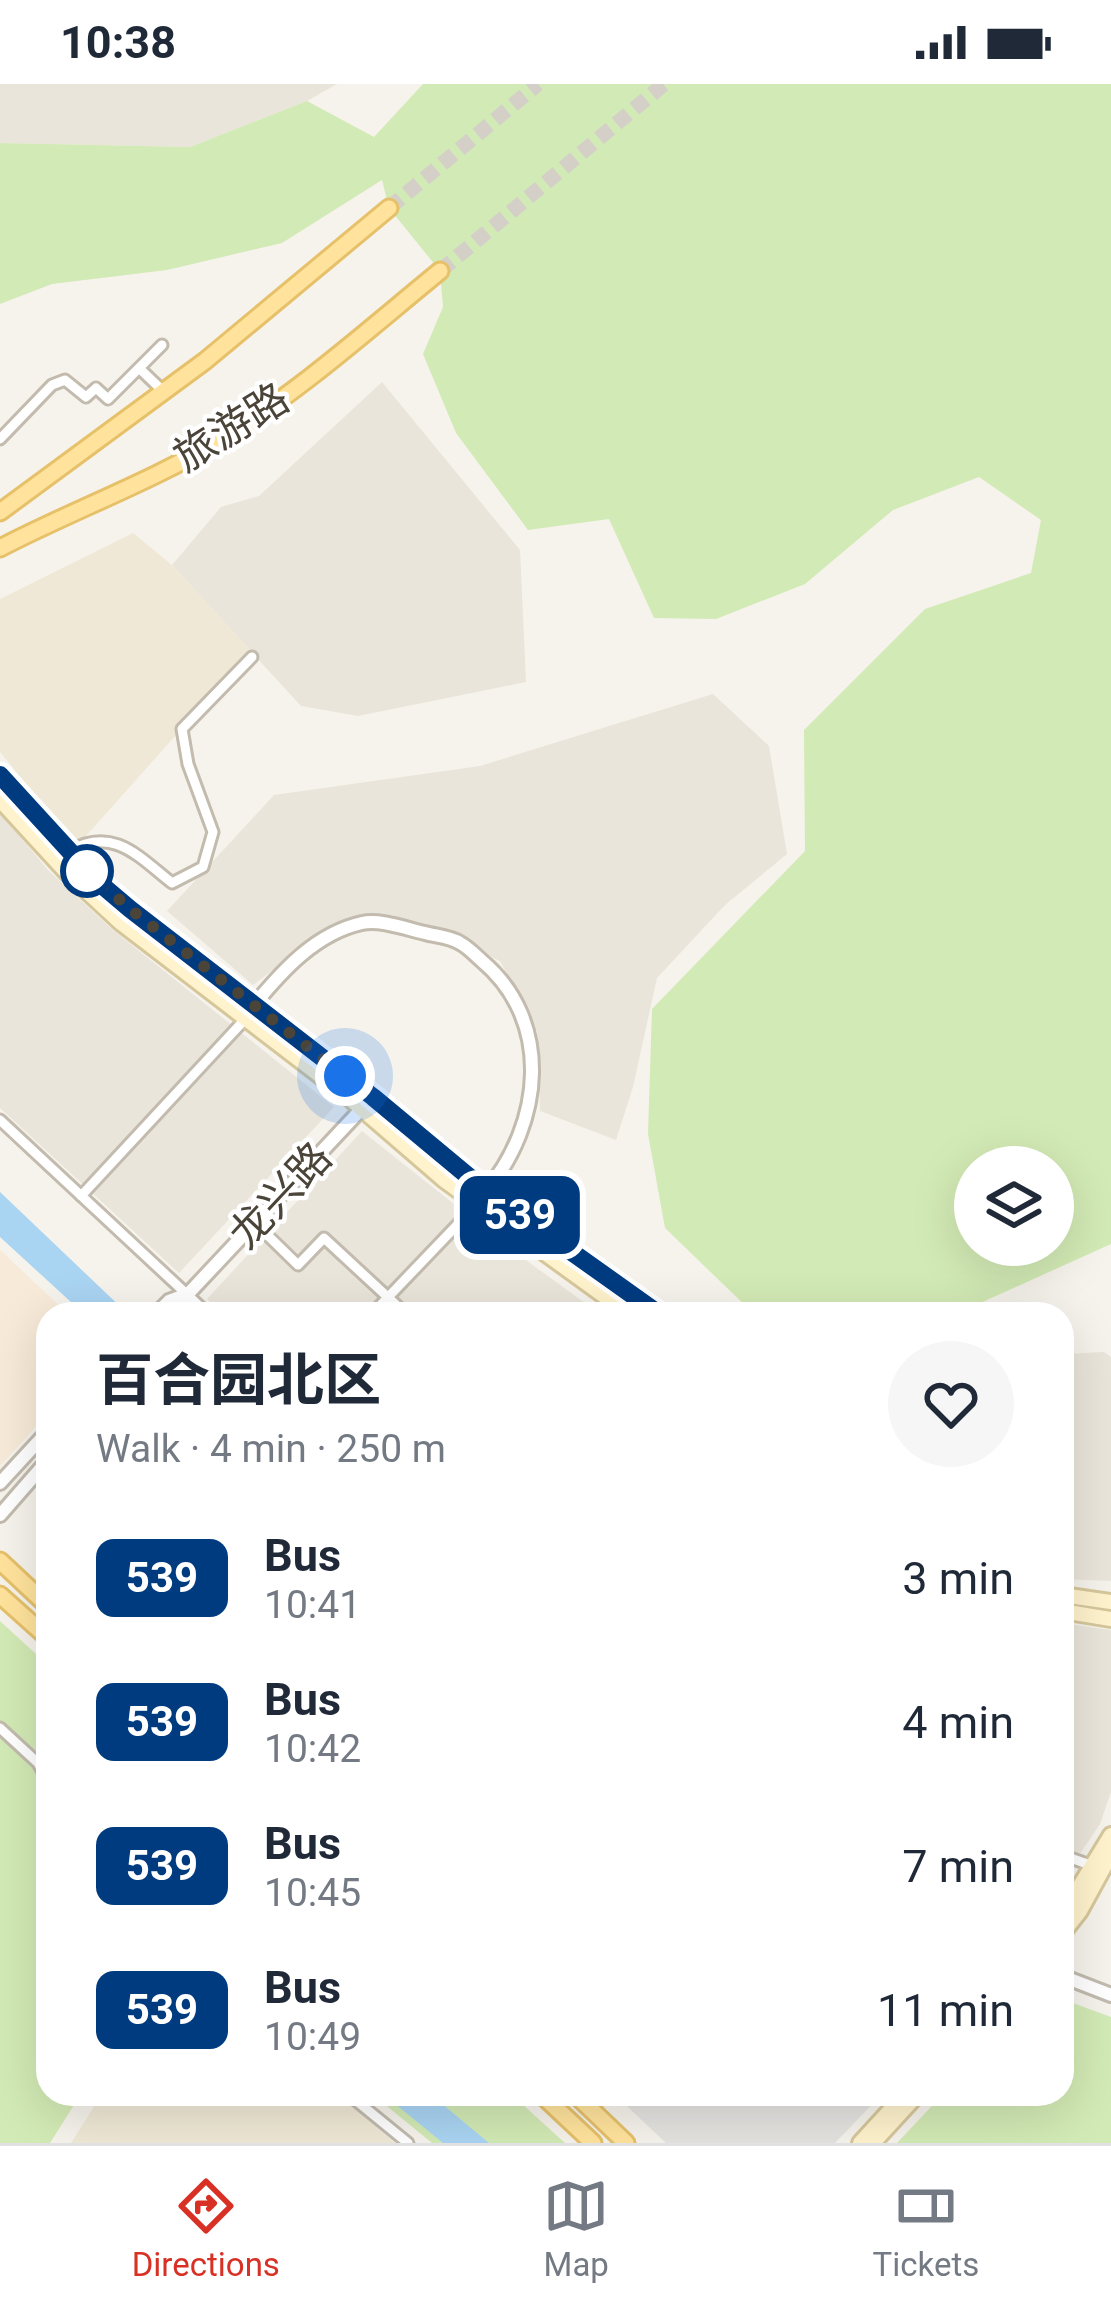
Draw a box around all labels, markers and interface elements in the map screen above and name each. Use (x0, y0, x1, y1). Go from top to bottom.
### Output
text: 10:38 (60, 16, 176, 69)
street label: 旅游路 (165, 373, 298, 482)
unlabelled marker (62, 846, 112, 896)
your location (315, 1046, 375, 1106)
street label: 龙兴路 (219, 1133, 341, 1258)
map controls (954, 1146, 1074, 1266)
button: layers (954, 1146, 1074, 1266)
line badge: 539 (451, 1176, 589, 1254)
text: 539 (484, 1190, 556, 1239)
button: heart (888, 1341, 1014, 1467)
text: 百合园北区 (96, 1347, 381, 1414)
text: Walk · 4 min · 250 m (96, 1426, 446, 1472)
text: Bus (264, 1529, 341, 1582)
text: 3 min (902, 1552, 1014, 1605)
text: 539 (126, 1553, 198, 1602)
text: 10:41 (264, 1582, 361, 1628)
text: Bus (264, 1673, 341, 1726)
text: 4 min (902, 1696, 1014, 1749)
text: 539 (126, 1697, 198, 1746)
text: 10:42 (264, 1726, 361, 1772)
text: Bus (264, 1817, 341, 1870)
text: 7 min (902, 1840, 1014, 1893)
text: 539 (126, 1841, 198, 1890)
text: 10:45 (264, 1870, 361, 1916)
text: Bus (264, 1961, 341, 2014)
text: 11 min (877, 1984, 1014, 2037)
text: 539 (126, 1985, 198, 2034)
text: 10:49 (264, 2014, 361, 2060)
tab: Directions (132, 2173, 280, 2284)
tab: Map (543, 2173, 609, 2284)
tab: Tickets (873, 2173, 979, 2284)

